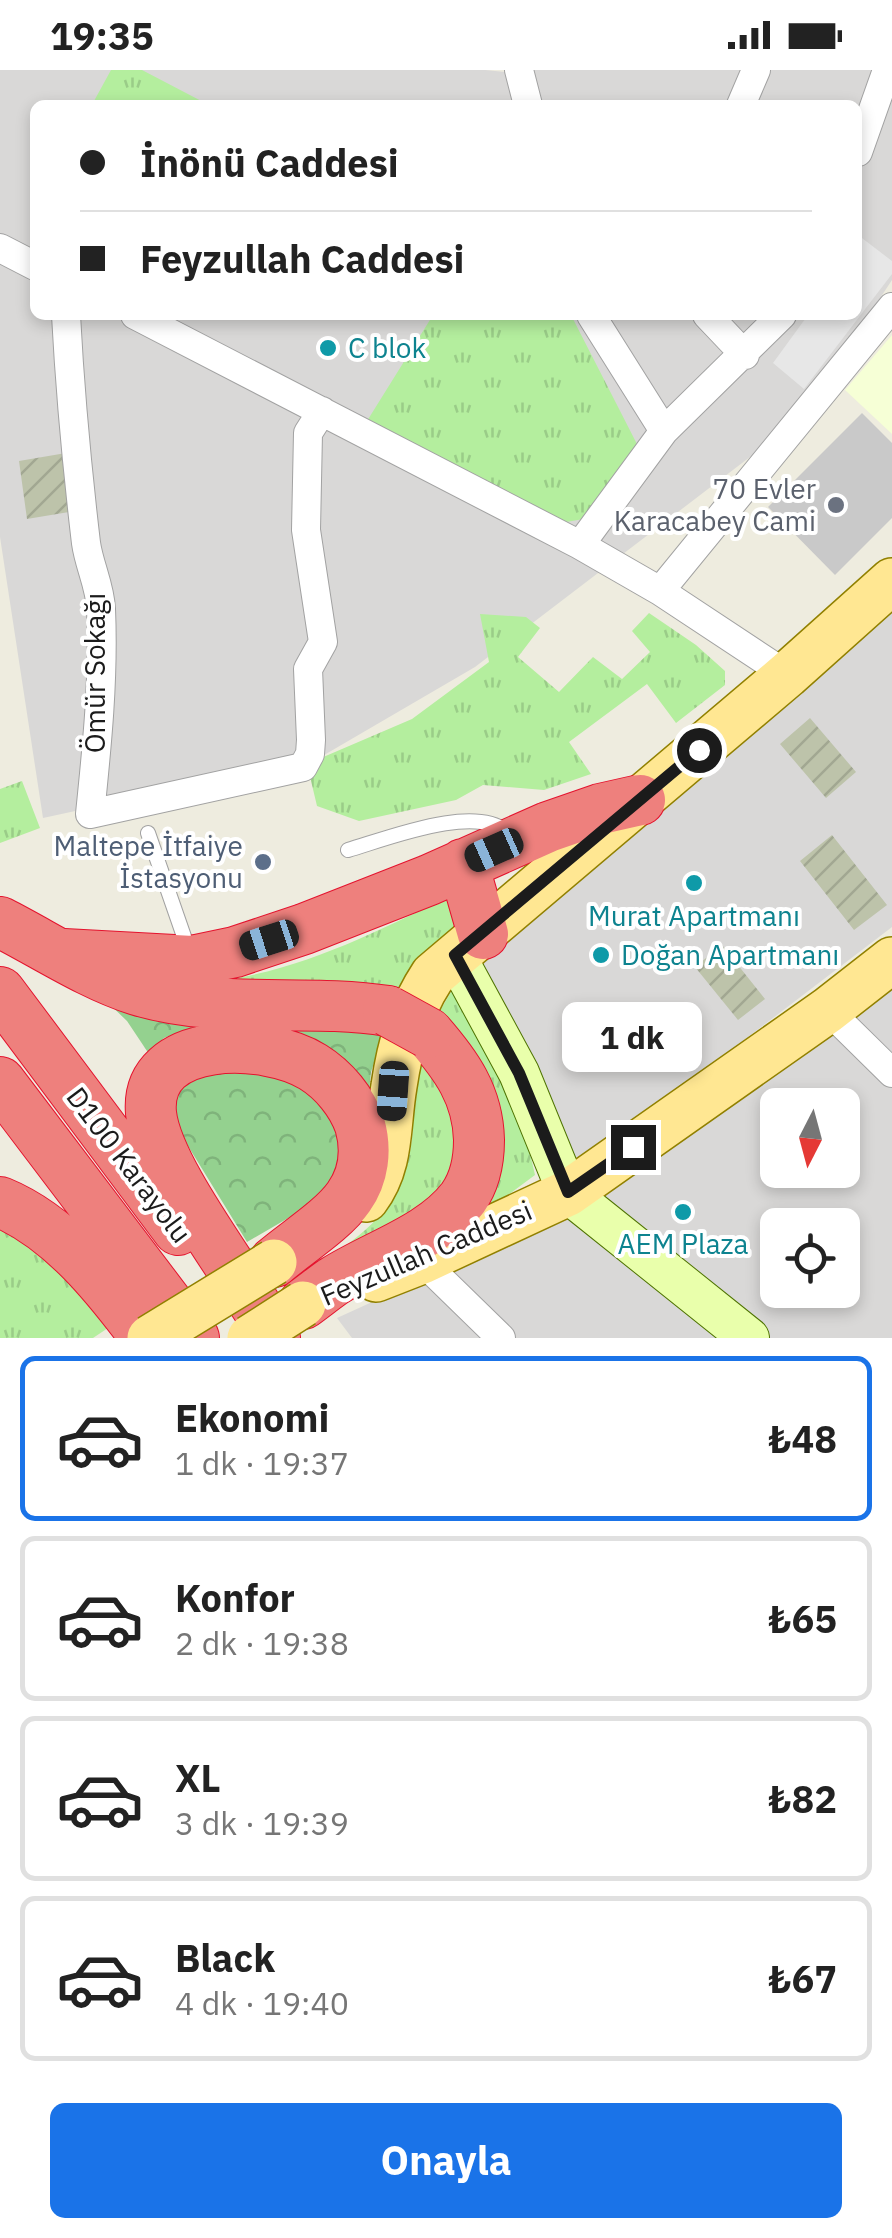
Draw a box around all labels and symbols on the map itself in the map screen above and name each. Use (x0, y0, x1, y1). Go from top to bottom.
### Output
place label: C blok (348, 329, 427, 366)
marker: C blok (317, 337, 339, 359)
place label: 70 Evler Karacabey Cami (614, 470, 816, 539)
marker: 70 Evler Karacabey Cami (825, 494, 847, 516)
street label: Ömür Sokağı (76, 593, 113, 753)
route start (677, 728, 722, 773)
car (460, 824, 528, 876)
place label: Maltepe İtfaiye İstasyonu (54, 827, 243, 896)
marker: Maltepe İtfaiye İstasyonu (252, 851, 274, 873)
marker: Murat Apartmanı (683, 872, 705, 894)
place label: Murat Apartmanı (588, 897, 800, 934)
car (236, 916, 302, 964)
place label: Doğan Apartmanı (621, 936, 839, 973)
marker: Doğan Apartmanı (590, 944, 612, 966)
callout: 1 dk (563, 1002, 703, 1072)
car (376, 1060, 410, 1122)
street label: D100 Karayolu (59, 1079, 200, 1250)
north arrow (760, 1088, 860, 1188)
route end (611, 1125, 656, 1170)
street label: Feyzullah Caddesi (314, 1191, 537, 1314)
marker: AEM Plaza (672, 1201, 694, 1223)
place label: AEM Plaza (617, 1225, 749, 1262)

